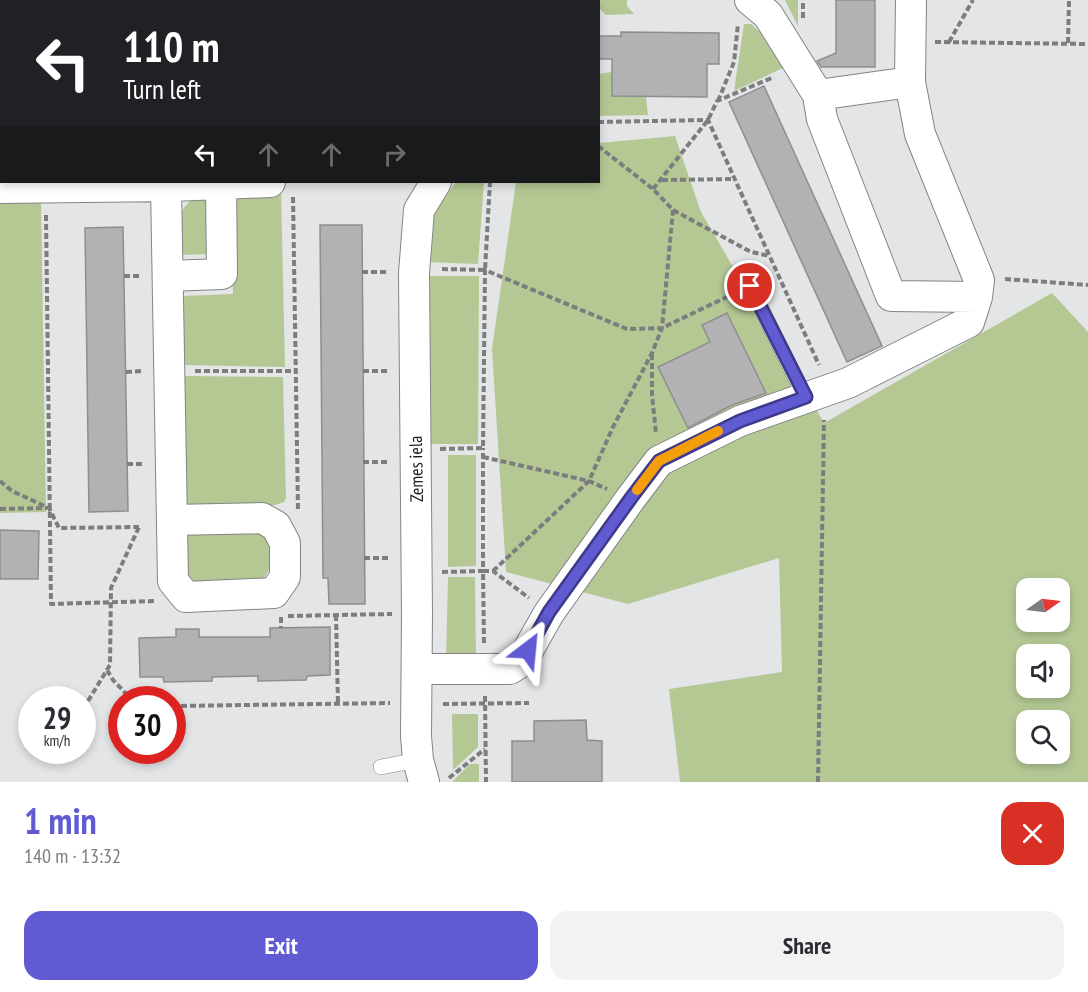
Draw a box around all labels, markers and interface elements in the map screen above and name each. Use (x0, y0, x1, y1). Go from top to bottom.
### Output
text: 110 m (123, 19, 220, 74)
icon: left (24, 24, 102, 102)
text: Turn left (123, 72, 201, 106)
icon: left (189, 138, 222, 171)
icon: ahead (252, 138, 285, 171)
icon: ahead (315, 138, 348, 171)
icon: right (378, 138, 411, 171)
pin (724, 260, 775, 311)
icon: arrive (733, 269, 766, 302)
street label: Zemes iela (404, 436, 428, 502)
north arrow (1016, 578, 1070, 632)
map controls (1016, 578, 1070, 764)
position arrow (496, 618, 560, 682)
button: sound (1016, 644, 1070, 698)
speed limit sign: 30 (108, 686, 186, 764)
text: 29 (43, 698, 71, 737)
button: search (1016, 710, 1070, 764)
text: km/h (44, 731, 70, 750)
text: 1 min (24, 797, 97, 844)
button: close (1001, 802, 1064, 865)
text: 140 m · 13:32 (24, 843, 121, 869)
button: Exit (24, 911, 538, 980)
button: Share (550, 911, 1064, 980)

